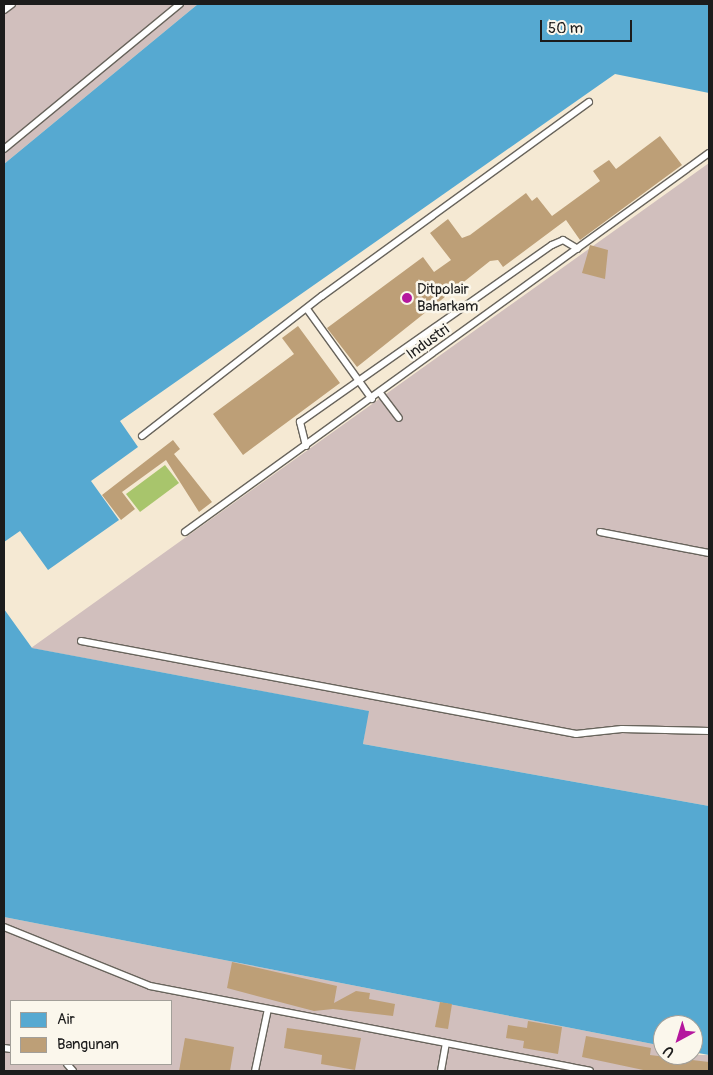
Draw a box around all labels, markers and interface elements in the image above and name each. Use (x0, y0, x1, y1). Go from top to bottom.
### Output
scale bar (543, 10, 636, 42)
text: 50 m (548, 19, 583, 38)
place label: Ditpolair Baharkam (417, 280, 478, 315)
marker: Ditpolair Baharkam (401, 292, 413, 304)
street label: Industri (403, 320, 453, 364)
legend (10, 1000, 172, 1065)
text: Air (57, 1010, 75, 1029)
north arrow (653, 1015, 703, 1065)
text: Bangunan (57, 1035, 119, 1054)
text: U (660, 1042, 678, 1061)

